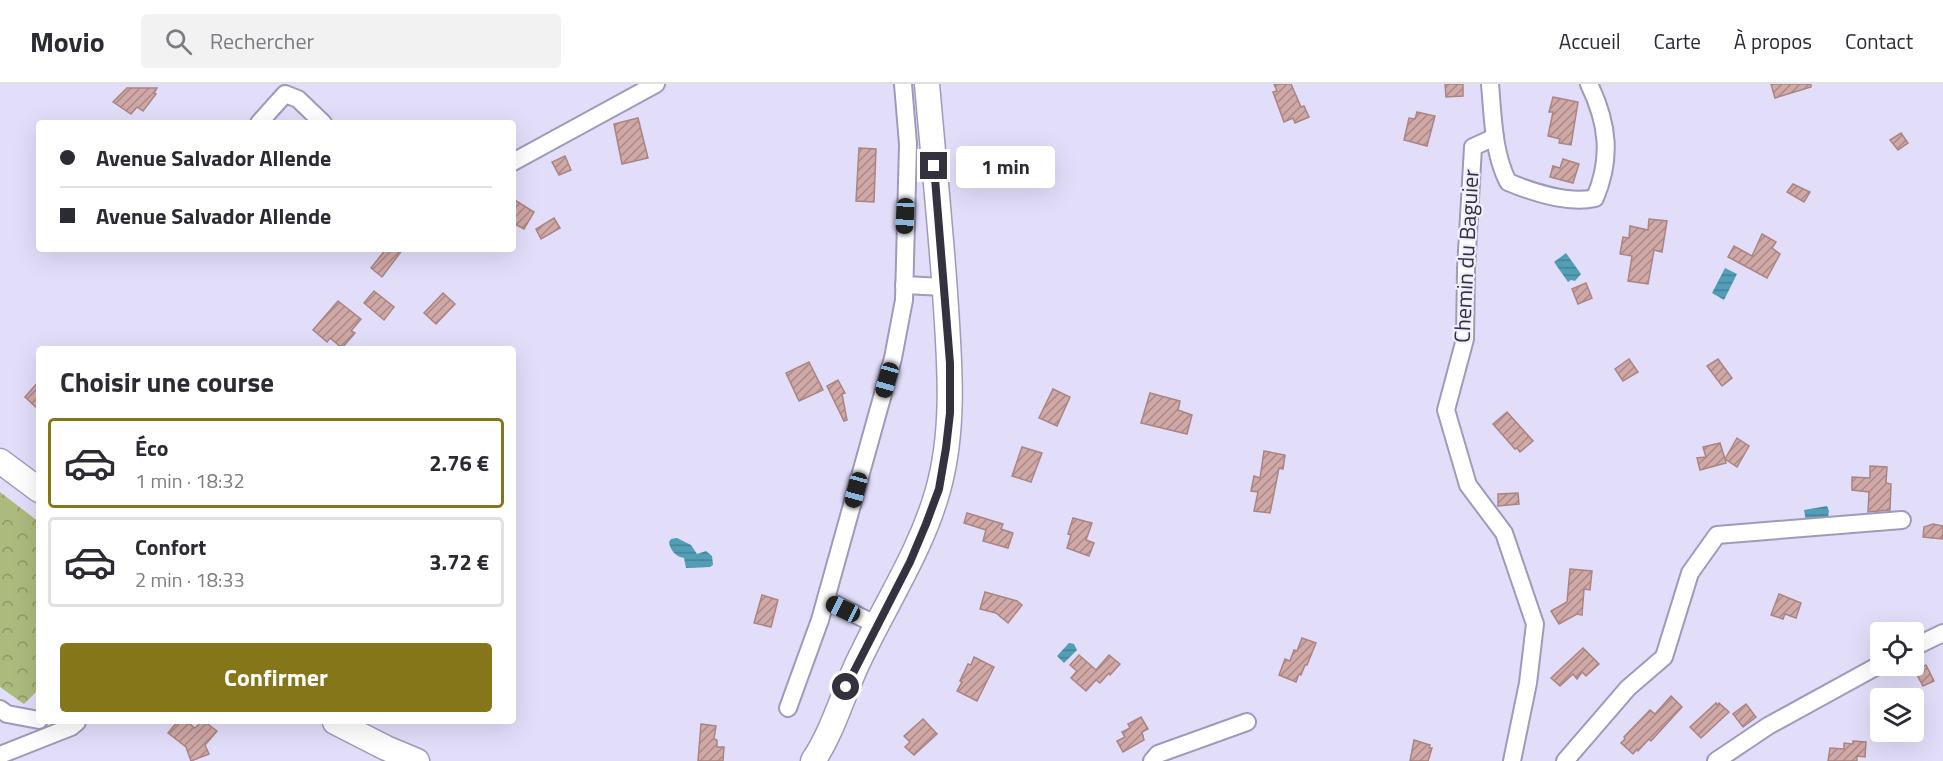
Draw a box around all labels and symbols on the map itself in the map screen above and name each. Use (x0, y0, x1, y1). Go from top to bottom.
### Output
callout: 1 min (955, 145, 1054, 187)
route end (920, 152, 947, 179)
street label: Chemin du Baguier (1444, 168, 1488, 344)
car (895, 198, 915, 234)
car (873, 360, 901, 400)
car (843, 470, 869, 510)
car (823, 593, 863, 625)
route start (832, 673, 859, 700)

